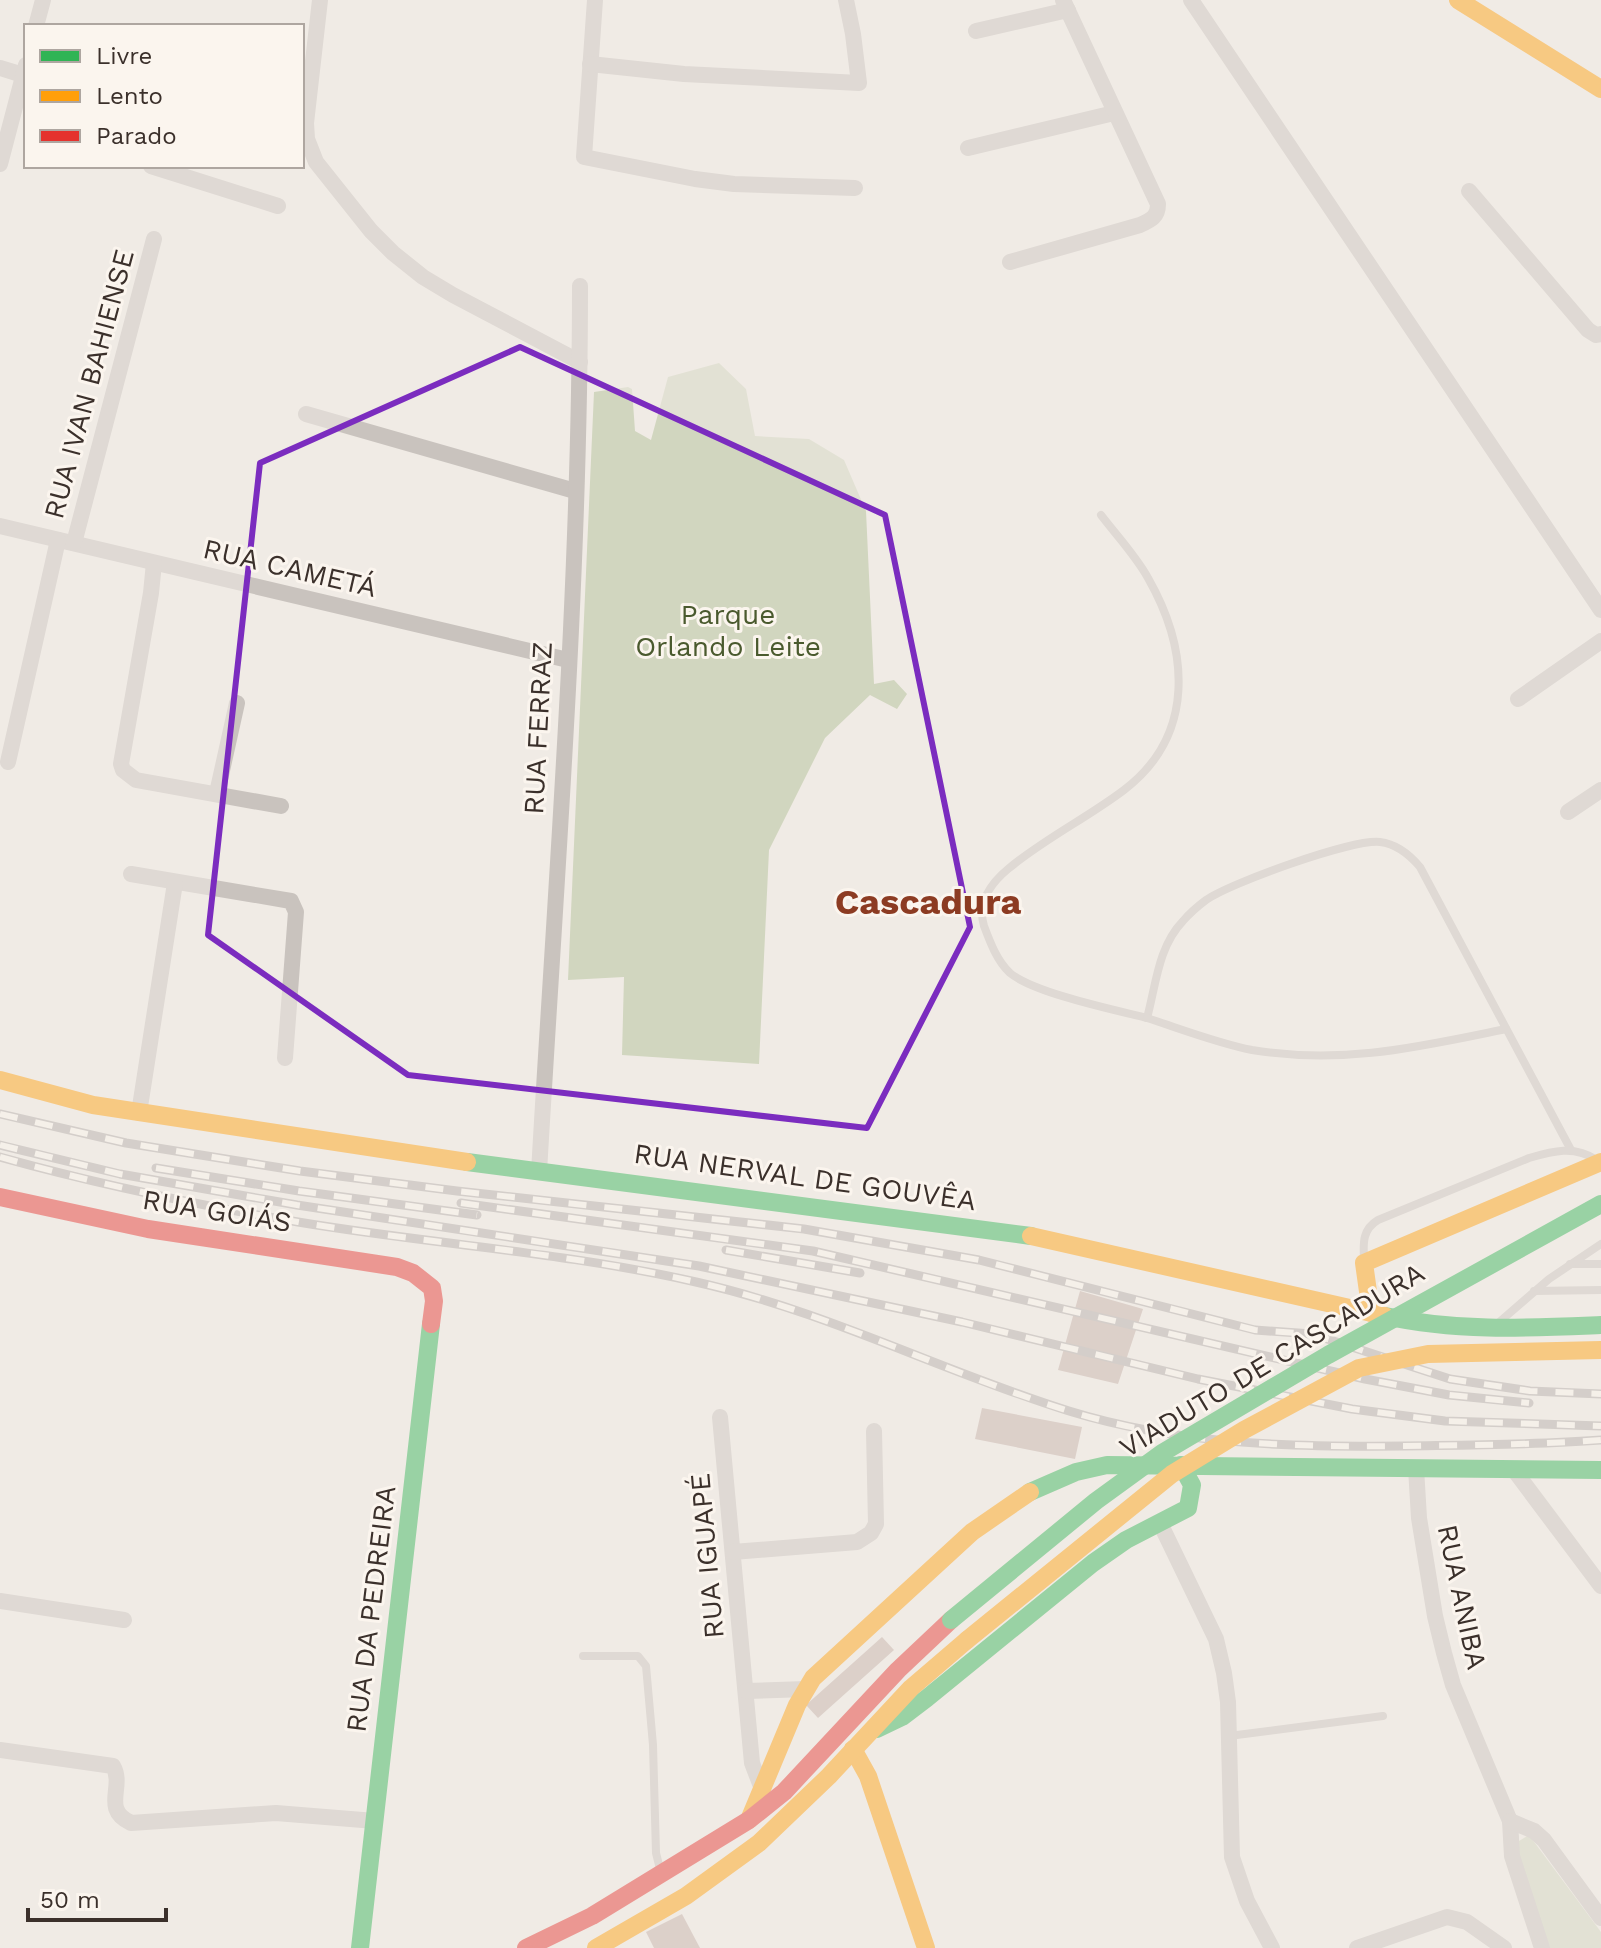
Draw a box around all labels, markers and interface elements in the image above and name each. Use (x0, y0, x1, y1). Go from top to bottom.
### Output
legend (24, 24, 304, 168)
text: Livre (96, 42, 152, 70)
text: Lento (96, 82, 163, 110)
text: Parado (96, 122, 177, 150)
street label: RUA IVAN BAHIENSE (37, 246, 141, 522)
street label: RUA CAMETÁ (200, 532, 380, 604)
park label: Parque Orlando Leite (635, 598, 821, 663)
street label: RUA FERRAZ (517, 641, 559, 815)
district label: Cascadura (835, 881, 1021, 923)
street label: RUA NERVAL DE GOUVÊA (632, 1137, 978, 1217)
street label: RUA GOIÁS (140, 1183, 294, 1239)
street label: VIADUTO DE CASCADURA (1114, 1256, 1430, 1464)
street label: RUA IGUAPÉ (683, 1472, 731, 1640)
street label: RUA DA PEDREIRA (339, 1484, 403, 1734)
street label: RUA ANIBA (1431, 1521, 1493, 1673)
scale bar (28, 1872, 166, 1922)
text: 50 m (40, 1886, 100, 1914)

